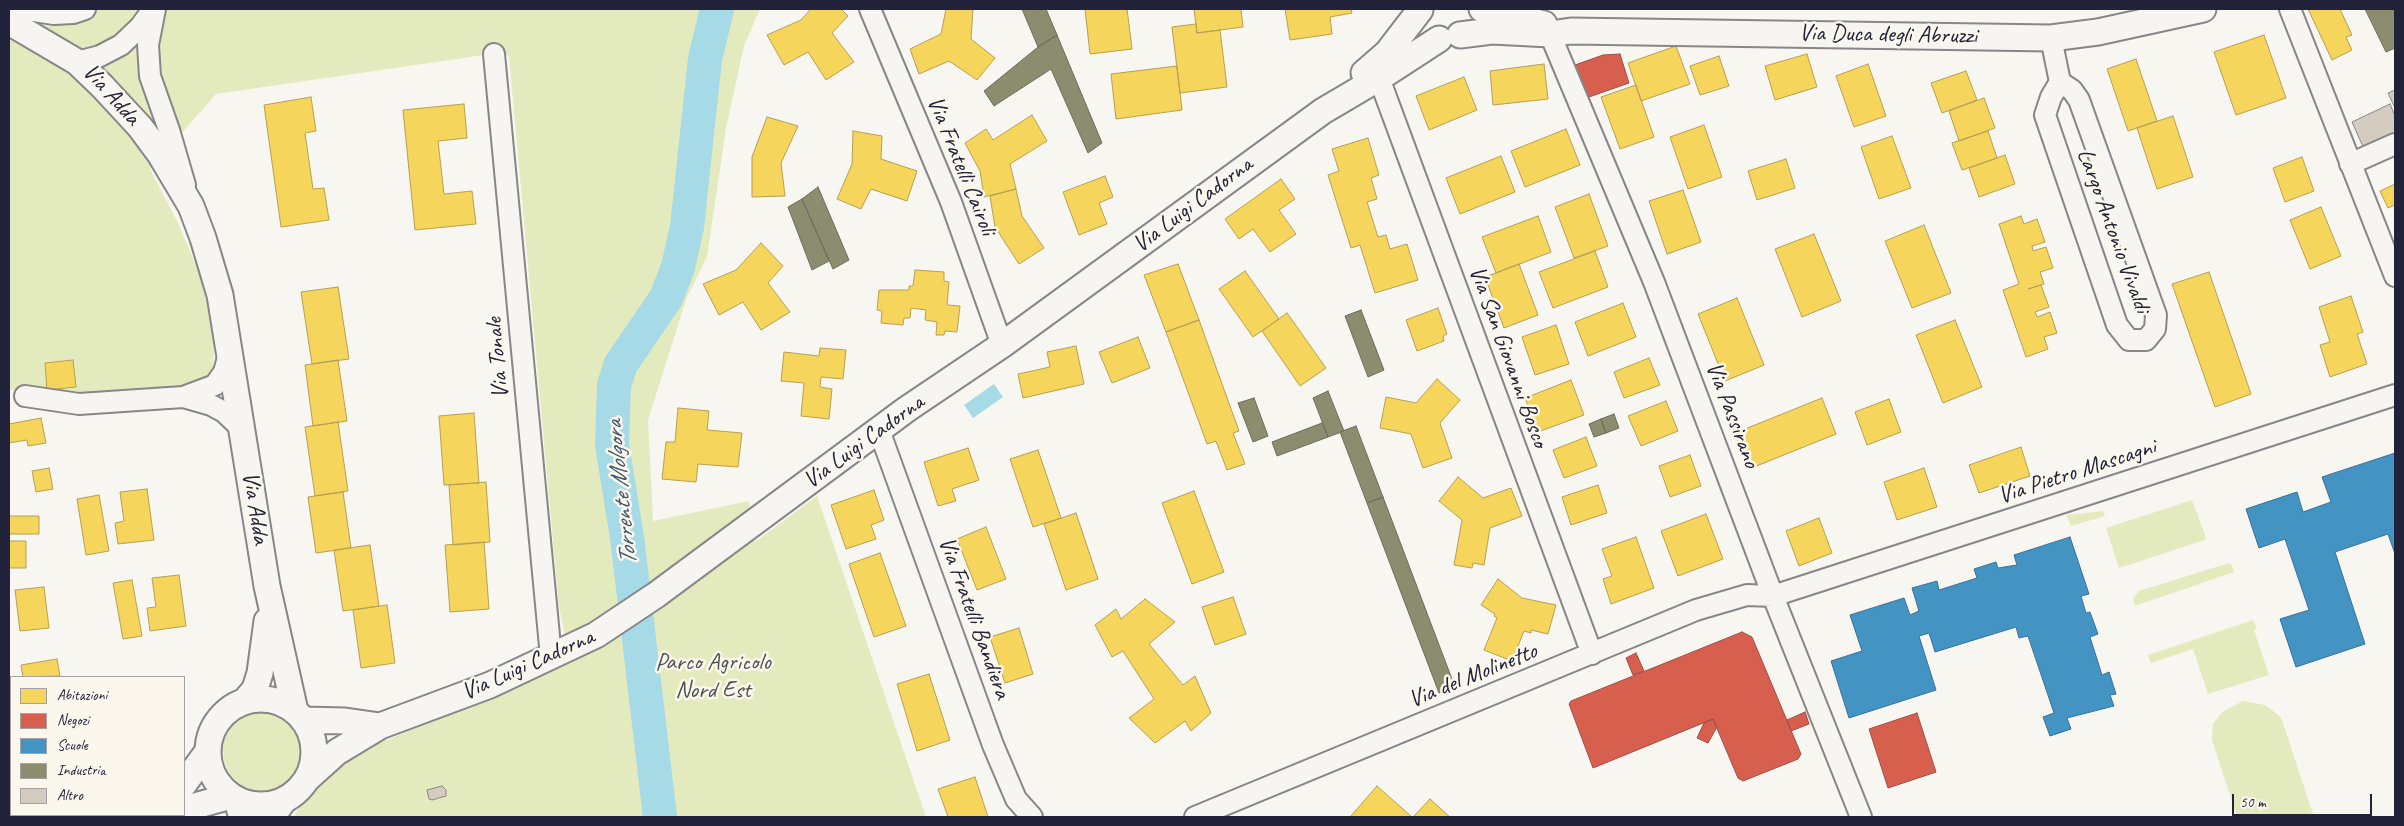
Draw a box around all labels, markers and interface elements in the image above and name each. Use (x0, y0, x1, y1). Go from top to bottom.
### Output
street label: Via Duca degli Abruzzi (1799, 19, 1977, 51)
street label: Via Adda (76, 58, 146, 132)
street label: Via Fratelli Cairoli (920, 92, 1002, 240)
street label: Largo Antonio Vivaldi (2070, 145, 2156, 317)
street label: Via Luigi Cadorna (1128, 151, 1258, 259)
street label: Via San Giovanni Bosco (1462, 262, 1554, 452)
street label: Via Tonale (480, 316, 516, 400)
street label: Via Passirano (1699, 358, 1765, 472)
street label: Via Luigi Cadorna (798, 389, 930, 495)
water label: Torrente Molgora (599, 419, 645, 567)
street label: Via Pietro Mascagni (1995, 433, 2159, 511)
street label: Via Adda (235, 470, 275, 546)
street label: Via Fratelli Bandiera (931, 533, 1017, 703)
street label: Via Luigi Cadorna (457, 623, 599, 707)
street label: Via del Molinetto (1405, 637, 1541, 715)
park label: Parco Agricolo Nord Est (655, 649, 771, 705)
legend (10, 676, 185, 816)
text: Abitazioni (57, 686, 107, 705)
text: Negozi (57, 711, 89, 730)
text: Scuole (57, 736, 88, 755)
text: Industria (57, 761, 105, 780)
scale bar (2234, 784, 2374, 816)
text: Altro (57, 786, 83, 805)
text: 50 m (2240, 793, 2266, 812)

